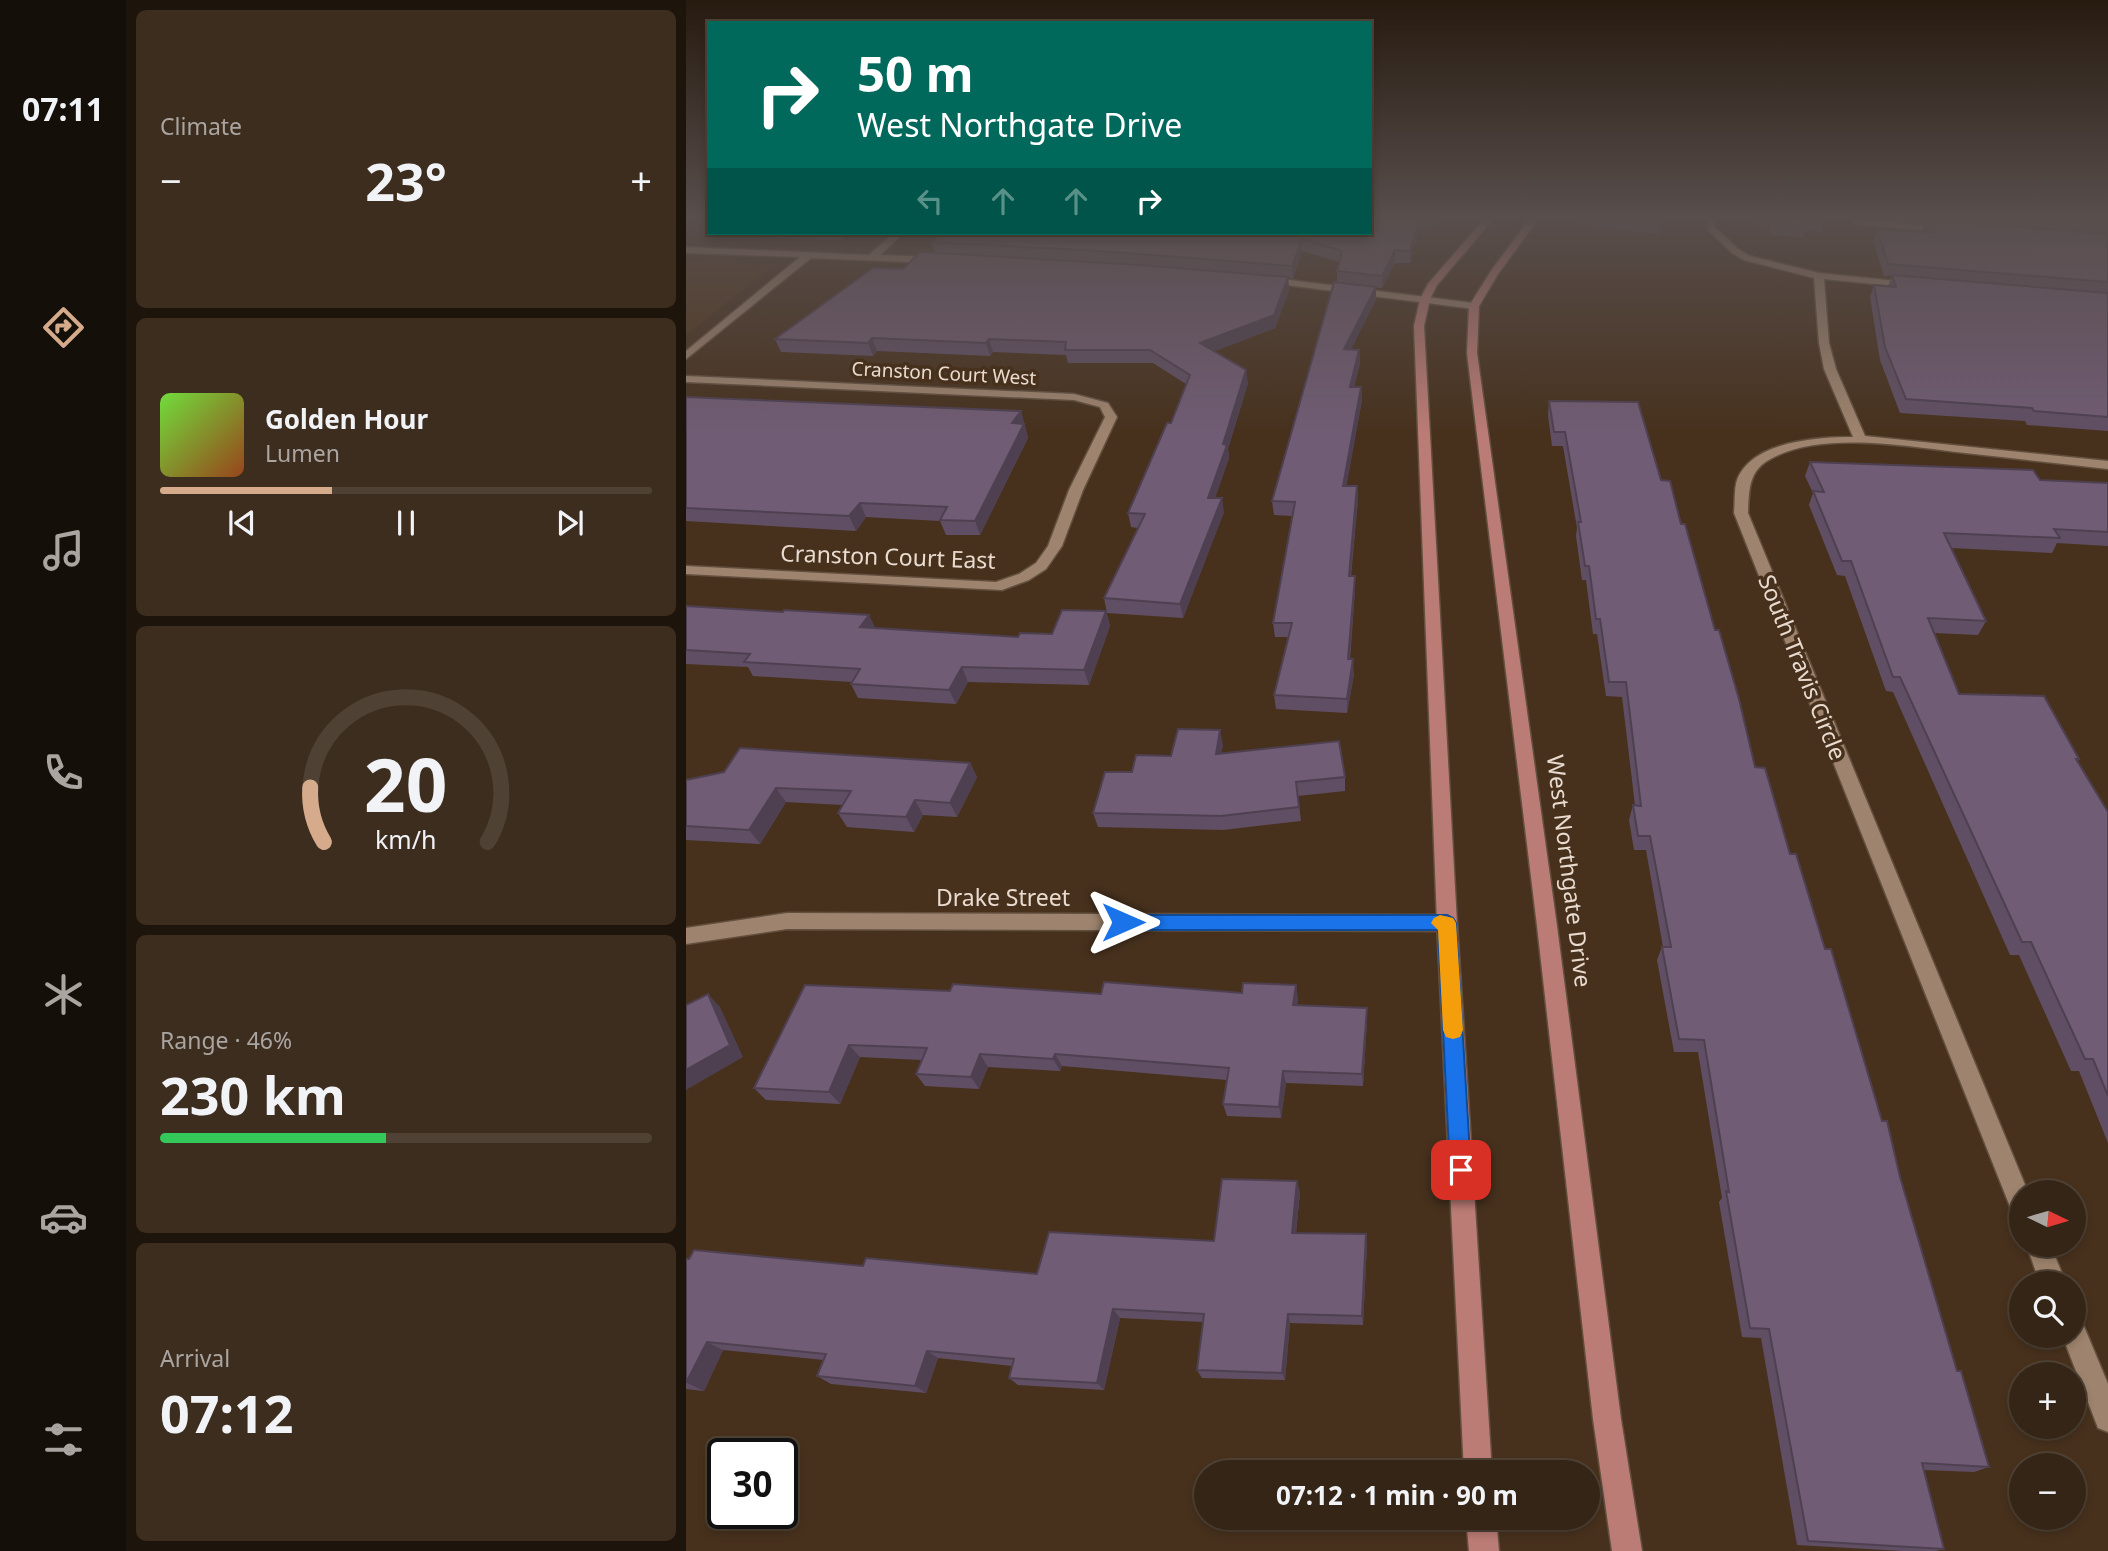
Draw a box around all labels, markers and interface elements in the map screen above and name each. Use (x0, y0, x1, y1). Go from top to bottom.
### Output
text: 50 m (857, 40, 974, 106)
icon: right (742, 49, 833, 140)
text: 07:11 (22, 87, 104, 130)
text: West Northgate Drive (857, 103, 1182, 146)
text: Climate (160, 110, 242, 142)
text: 23° (365, 145, 447, 216)
text: − (160, 154, 182, 206)
text: + (630, 154, 652, 206)
icon: left (911, 182, 949, 220)
icon: ahead (984, 182, 1022, 220)
icon: ahead (1057, 182, 1095, 220)
icon: right (1130, 182, 1168, 220)
icon: directions (39, 303, 88, 352)
street label: Cranston Court West (851, 355, 1037, 391)
text: Golden Hour (265, 401, 428, 437)
text: Lumen (265, 437, 340, 469)
icon: previous (223, 504, 261, 542)
icon: pause (387, 504, 425, 542)
icon: next (551, 504, 589, 542)
icon: music (39, 526, 88, 575)
street label: Cranston Court East (780, 536, 996, 576)
street label: South Travis Circle (1751, 570, 1855, 764)
text: 20 (364, 734, 448, 833)
icon: phone (39, 748, 88, 797)
street label: West Northgate Drive (1540, 753, 1600, 989)
text: km/h (375, 821, 437, 855)
street label: Drake Street (936, 881, 1070, 913)
position arrow (1086, 885, 1160, 959)
icon: climate (39, 970, 88, 1019)
text: Range · 46% (160, 1024, 292, 1056)
text: 230 km (160, 1059, 346, 1130)
pin (1431, 1140, 1491, 1200)
icon: arrive (1442, 1151, 1480, 1189)
north arrow (2009, 1180, 2086, 1256)
map controls (2009, 1180, 2086, 1530)
icon: car (39, 1193, 88, 1242)
button: search (2009, 1271, 2086, 1348)
text: Arrival (160, 1342, 230, 1374)
button: + (2009, 1362, 2086, 1439)
text: 07:12 (160, 1377, 294, 1448)
icon: filters (39, 1415, 88, 1464)
speed limit sign: 30 (707, 1438, 798, 1529)
button: − (2009, 1453, 2086, 1530)
text: 07:12 · 1 min · 90 m (1276, 1477, 1518, 1513)

